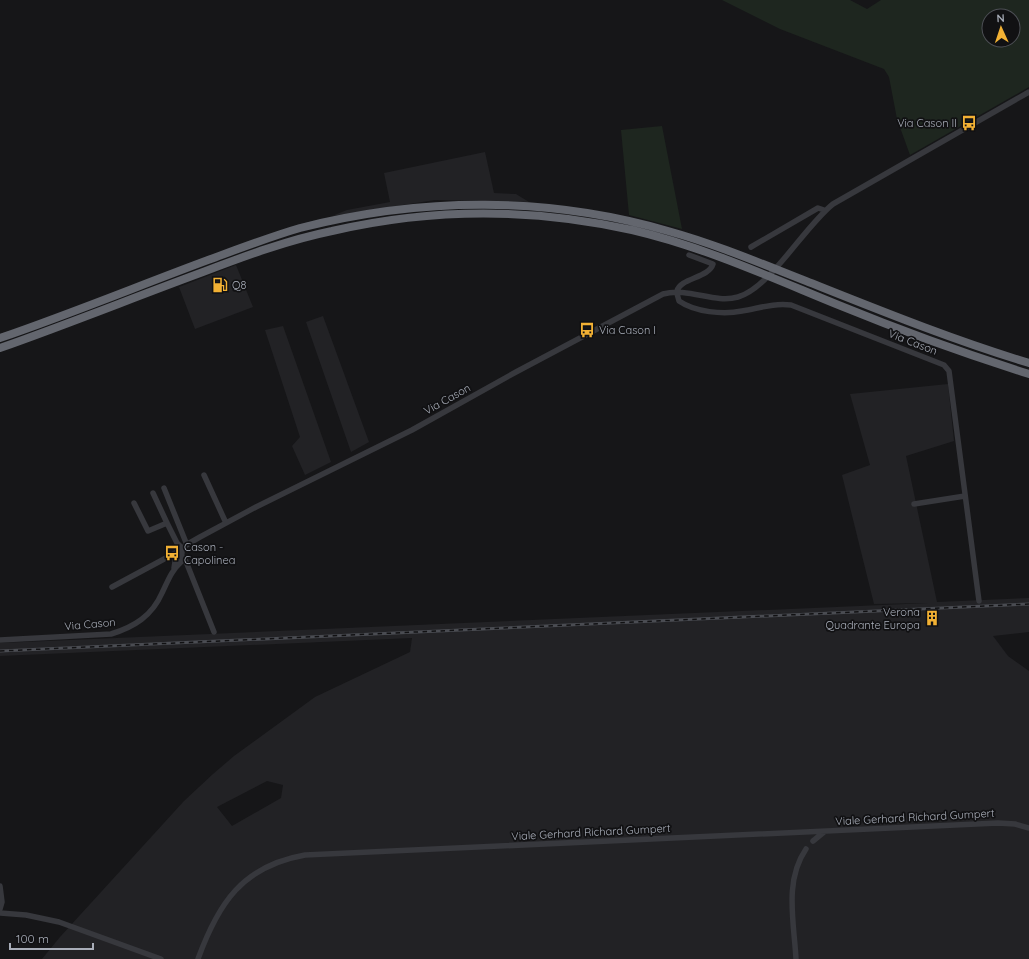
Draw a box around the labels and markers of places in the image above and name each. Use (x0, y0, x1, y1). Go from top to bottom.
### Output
bus stop icon: Via Cason II (960, 114, 978, 132)
place label: Via Cason II (897, 116, 957, 130)
fuel station icon: Q8 (211, 276, 229, 294)
place label: Q8 (232, 278, 247, 292)
bus stop icon: Via Cason I (578, 321, 596, 339)
place label: Via Cason I (599, 323, 656, 337)
place label: Cason - Capolinea (184, 540, 235, 567)
bus stop icon: Cason - Capolinea (163, 544, 181, 562)
place label: Verona Quadrante Europa (825, 605, 920, 632)
building icon: Verona Quadrante Europa (923, 609, 941, 627)

